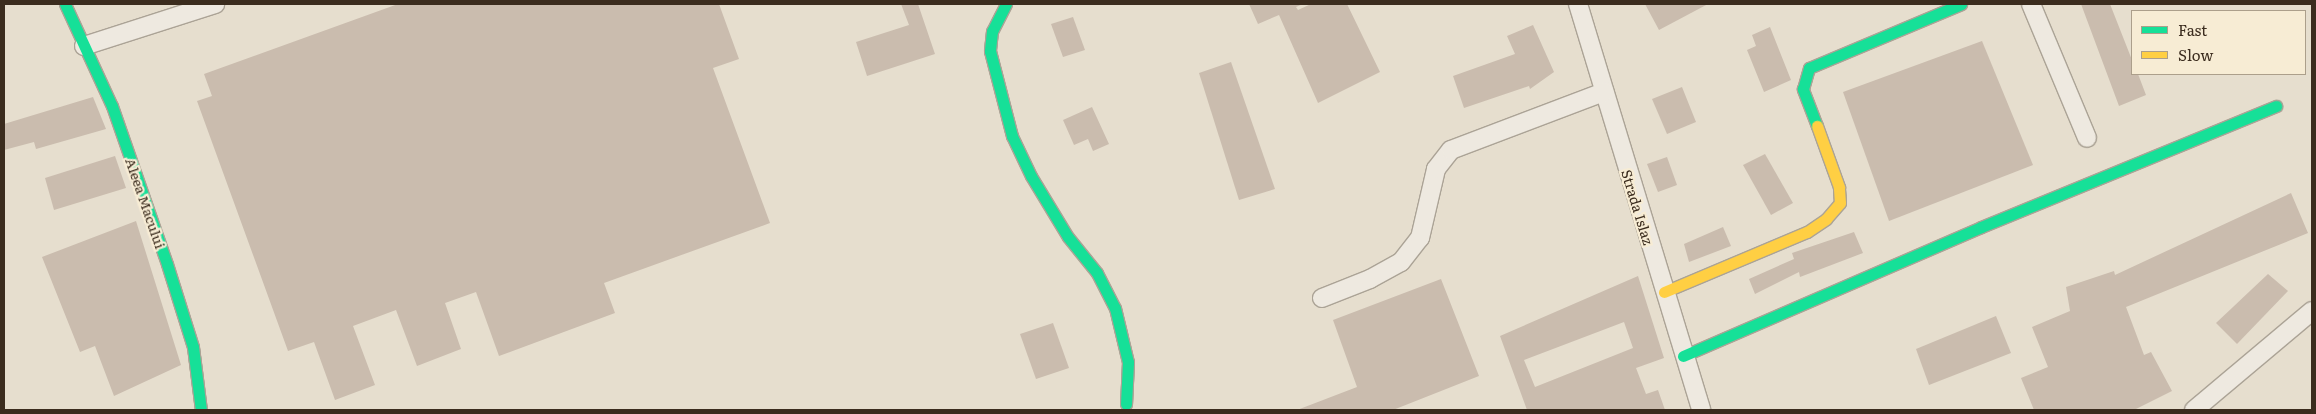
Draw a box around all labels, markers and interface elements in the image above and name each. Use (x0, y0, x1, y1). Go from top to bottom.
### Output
legend (2131, 10, 2306, 75)
text: Fast (2178, 18, 2207, 41)
text: Slow (2178, 43, 2213, 66)
street label: Aleea Macului (123, 155, 169, 251)
street label: Strada Islaz (1619, 167, 1657, 247)

